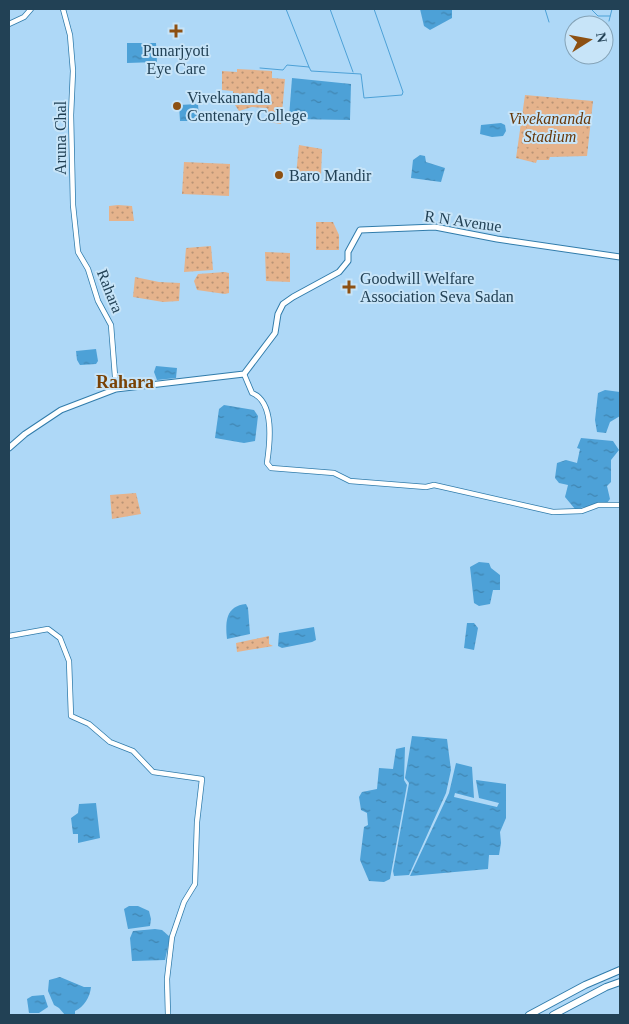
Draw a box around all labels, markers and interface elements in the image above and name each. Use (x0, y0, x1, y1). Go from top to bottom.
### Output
north arrow (564, 15, 614, 65)
marker: Punarjyoti Eye Care (169, 24, 183, 38)
text: N (593, 31, 610, 44)
place label: Punarjyoti Eye Care (143, 42, 210, 78)
place label: Vivekananda Centenary College (187, 89, 307, 125)
street label: Aruna Chal (52, 100, 69, 175)
marker: Vivekananda Centenary College (171, 100, 183, 112)
park label: Vivekananda Stadium (509, 110, 591, 145)
place label: Baro Mandir (289, 167, 372, 184)
marker: Baro Mandir (273, 169, 285, 181)
street label: R N Avenue (423, 207, 503, 235)
street label: Rahara (94, 267, 126, 315)
place label: Goodwill Welfare Association Seva Sadan (360, 270, 514, 305)
marker: Goodwill Welfare Association Seva Sadan (342, 280, 356, 294)
district label: Rahara (96, 372, 154, 392)

